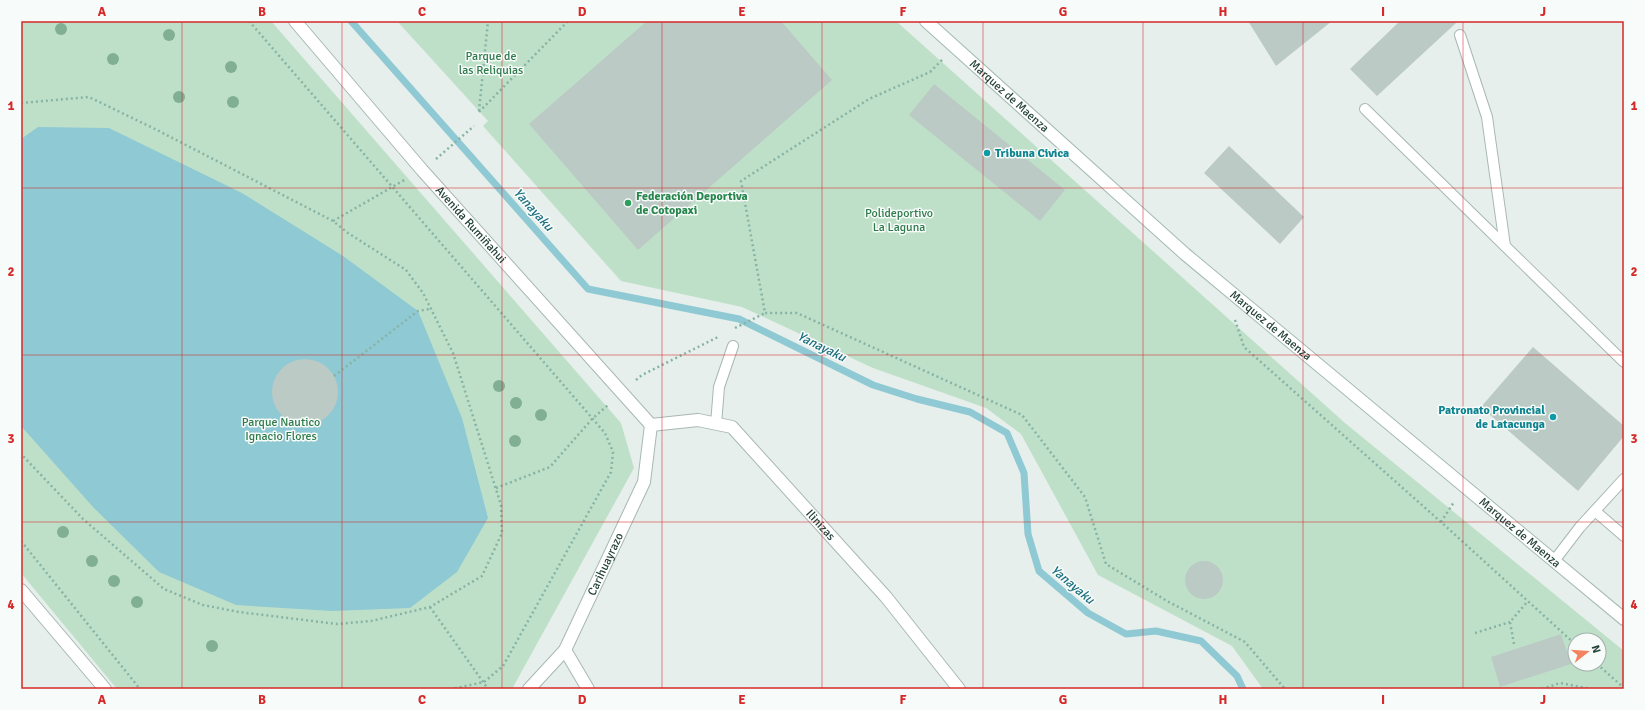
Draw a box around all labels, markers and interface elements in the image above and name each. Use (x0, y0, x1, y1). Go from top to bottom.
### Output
text: A (98, 4, 107, 20)
text: B (258, 4, 266, 20)
text: C (418, 4, 426, 20)
text: D (578, 4, 587, 20)
text: E (738, 4, 746, 20)
text: F (900, 4, 907, 20)
text: G (1059, 4, 1067, 20)
text: H (1219, 4, 1227, 20)
text: I (1381, 4, 1385, 20)
text: J (1540, 4, 1546, 20)
park label: Parque de las Reliquias (459, 49, 523, 78)
street label: Marquez de Maenza (966, 57, 1052, 136)
text: 1 (7, 98, 15, 114)
text: 1 (1630, 98, 1638, 114)
place label: Tribuna Civica (995, 146, 1069, 161)
marker: Tribuna Civica (982, 148, 992, 158)
street label: Avenida Rumiñahui (432, 183, 509, 267)
water label: Yanayaku (510, 185, 557, 235)
place label: Federación Deportiva de Cotopaxi (636, 189, 748, 218)
marker: Federación Deportiva de Cotopaxi (623, 198, 633, 208)
park label: Polideportivo La Laguna (865, 206, 933, 235)
text: 2 (7, 264, 15, 280)
text: 2 (1630, 264, 1638, 280)
street label: Marquez de Maenza (1227, 287, 1314, 364)
water label: Yanayaku (795, 328, 849, 366)
place label: Patronato Provincial de Latacunga (1438, 403, 1545, 432)
marker: Patronato Provincial de Latacunga (1548, 412, 1558, 422)
park label: Parque Nautico Ignacio Flores (242, 415, 320, 444)
text: 3 (7, 431, 15, 447)
text: 3 (1630, 431, 1638, 447)
street label: Marquez de Maenza (1476, 495, 1564, 571)
street label: Ilinizas (802, 507, 838, 544)
street label: Carihuayrazo (585, 530, 627, 598)
water label: Yanayaku (1047, 562, 1098, 608)
text: 4 (7, 597, 15, 613)
text: 4 (1630, 597, 1638, 613)
north arrow (1567, 632, 1607, 672)
text: N (1589, 644, 1603, 655)
text: A (98, 692, 107, 708)
text: B (258, 692, 266, 708)
text: C (418, 692, 426, 708)
text: D (578, 692, 587, 708)
text: E (738, 692, 746, 708)
text: F (900, 692, 907, 708)
text: G (1059, 692, 1067, 708)
text: H (1219, 692, 1227, 708)
text: I (1381, 692, 1385, 708)
text: J (1540, 692, 1546, 708)

